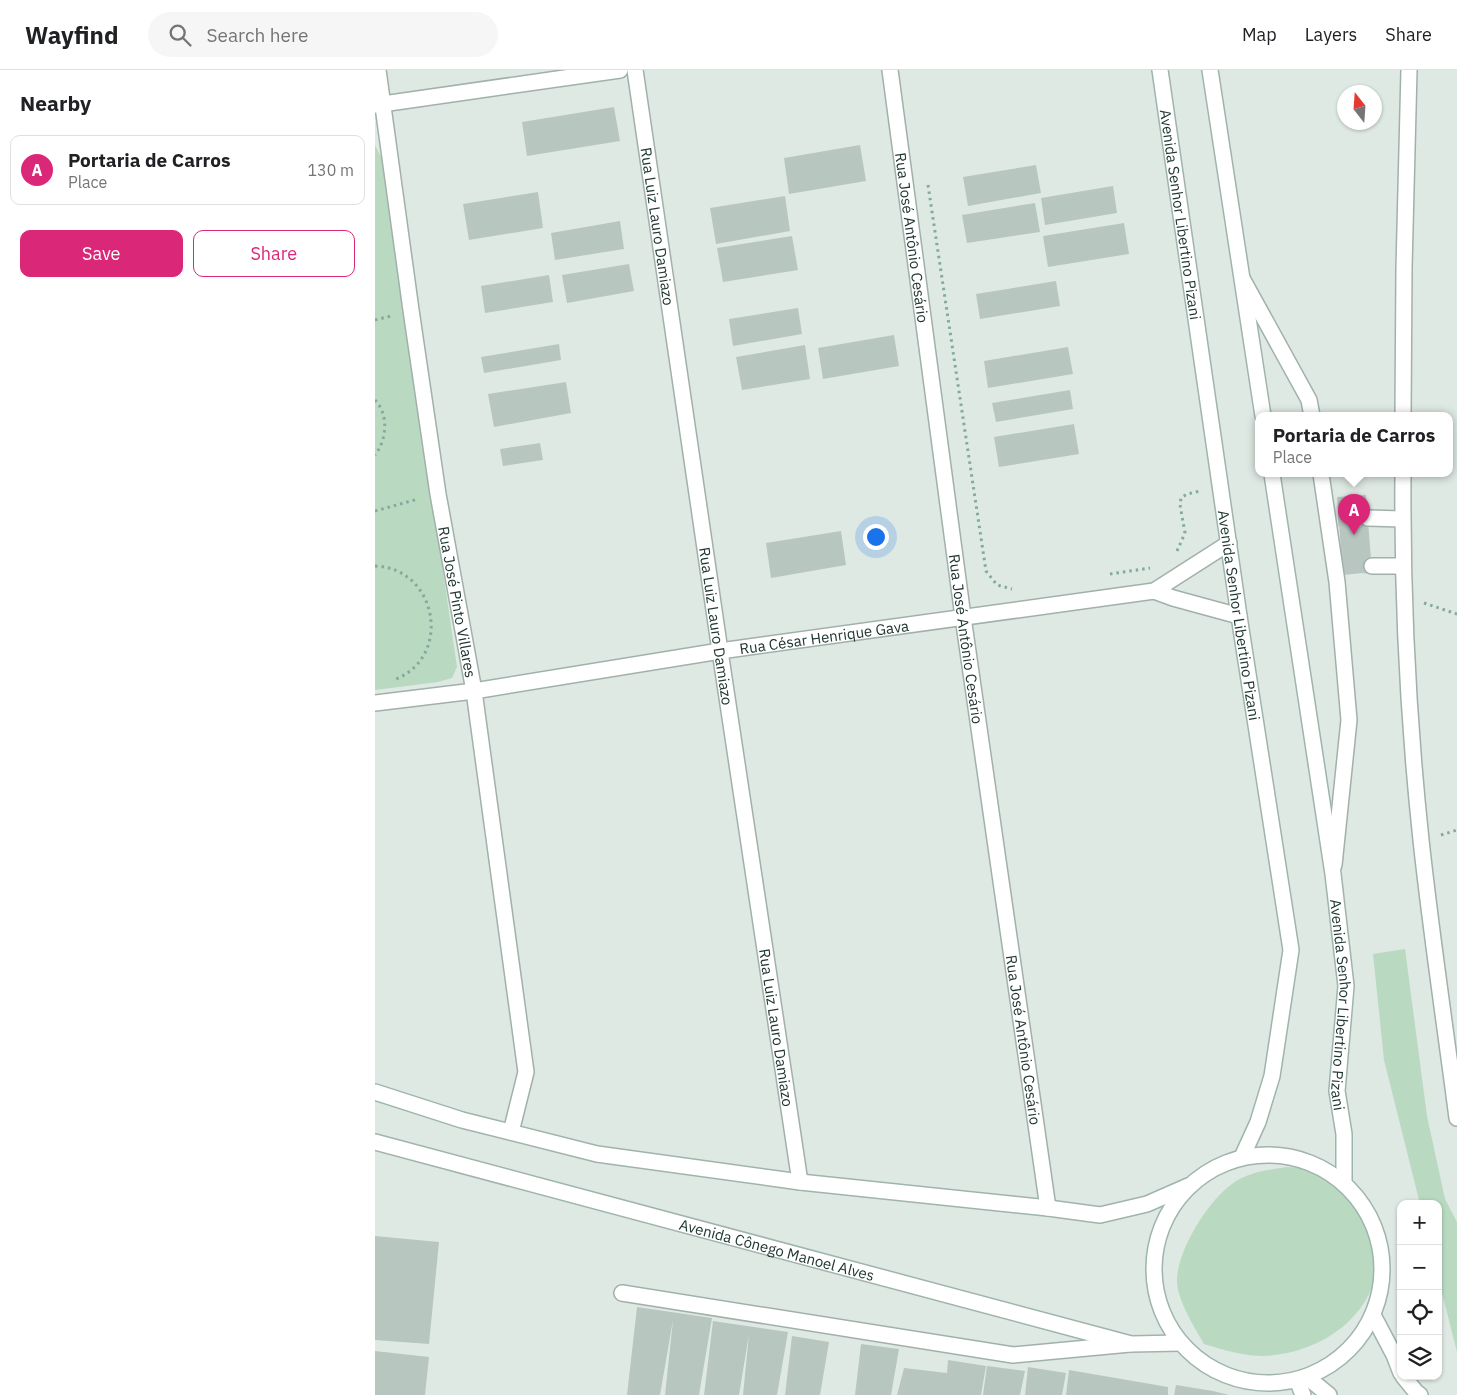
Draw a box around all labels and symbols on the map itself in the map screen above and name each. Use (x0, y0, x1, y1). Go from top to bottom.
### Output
north arrow (1337, 85, 1382, 130)
street label: Avenida Senhor Libertino Pizani (1156, 108, 1206, 321)
street label: Rua Luiz Lauro Damiazo (637, 146, 679, 307)
street label: Rua José Antônio Cesário (892, 151, 933, 324)
pin: A (1338, 494, 1370, 535)
street label: Avenida Senhor Libertino Pizani (1214, 509, 1265, 722)
your location (863, 524, 889, 550)
street label: Rua José Pinto Villares (435, 525, 481, 679)
street label: Rua Luiz Lauro Damiazo (695, 546, 738, 706)
street label: Rua José Antônio Cesário (945, 553, 988, 725)
street label: Rua César Henrique Gava (738, 615, 910, 658)
street label: Avenida Senhor Libertino Pizani (1326, 898, 1356, 1112)
street label: Rua Luiz Lauro Damiazo (755, 947, 798, 1108)
street label: Rua José Antônio Cesário (1002, 954, 1045, 1126)
street label: Avenida Cônego Manoel Alves (677, 1214, 877, 1285)

